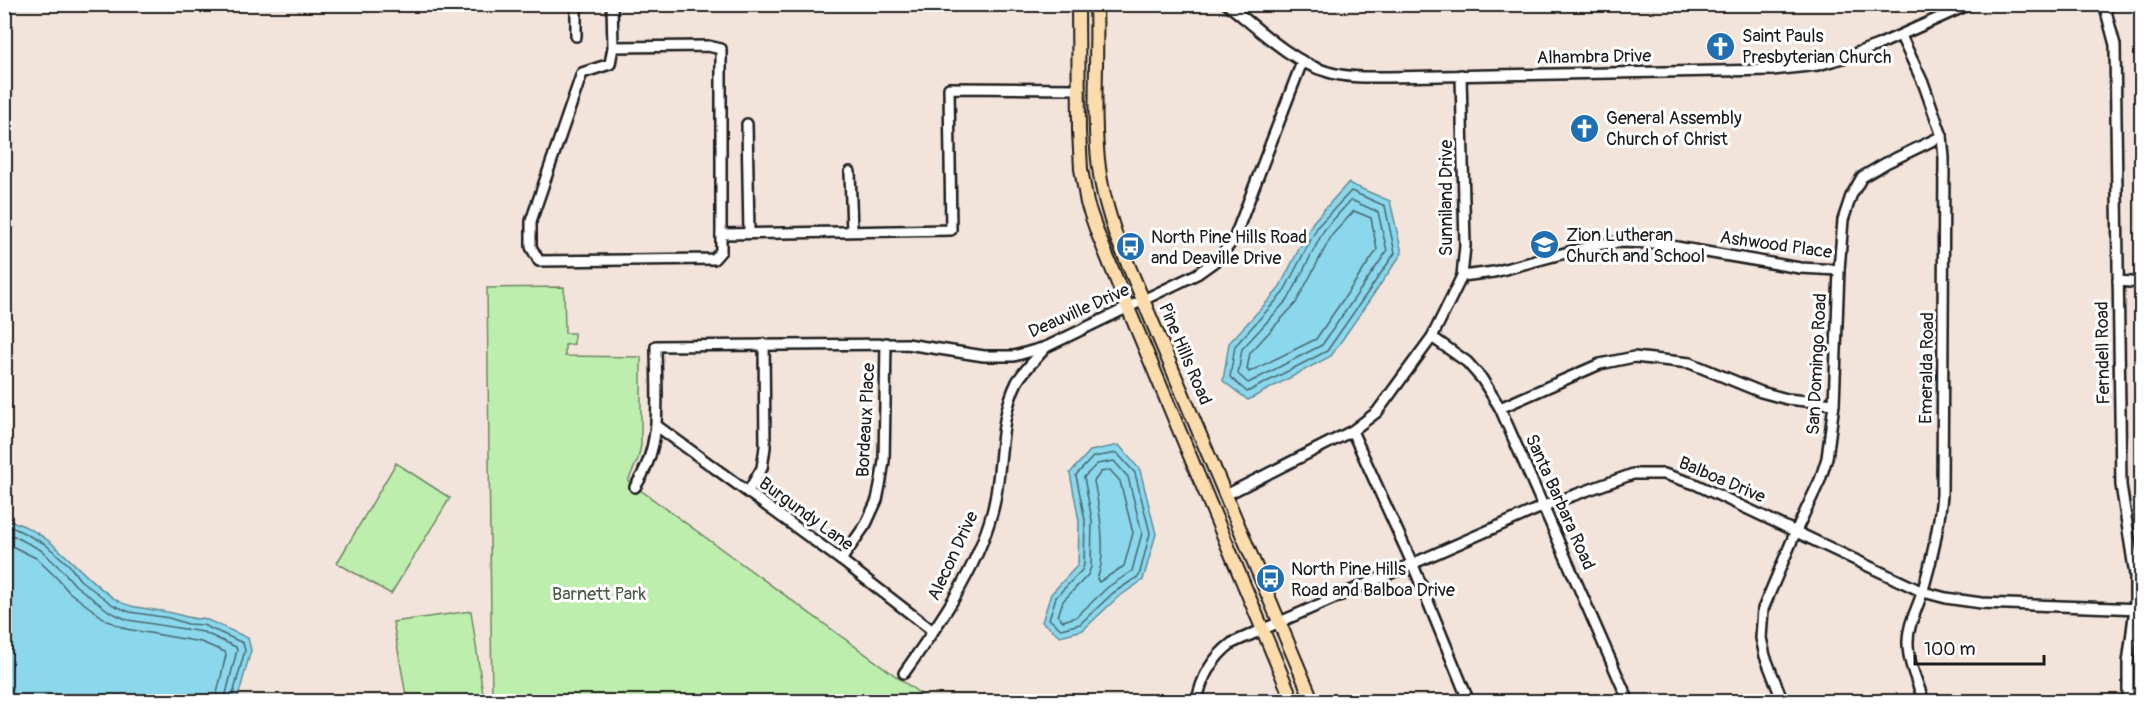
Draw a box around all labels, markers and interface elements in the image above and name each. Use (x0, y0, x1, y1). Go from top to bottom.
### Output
place label: Saint Pauls Presbyterian Church (1742, 25, 1891, 69)
church icon: Saint Pauls Presbyterian Church (1705, 30, 1737, 62)
street label: Alhambra Drive (1536, 44, 1652, 69)
place label: General Assembly Church of Christ (1606, 107, 1742, 151)
church icon: General Assembly Church of Christ (1569, 112, 1601, 144)
street label: Sunniland Drive (1435, 140, 1458, 256)
place label: Zion Lutheran Church and School (1566, 224, 1705, 268)
place label: North Pine Hills Road and Deaville Drive (1151, 226, 1307, 270)
street label: Ashwood Place (1718, 226, 1834, 264)
school or university icon: Zion Lutheran Church and School (1529, 229, 1561, 261)
bus stop icon: North Pine Hills Road and Deaville Drive (1114, 231, 1146, 263)
street label: Deauville Drive (1025, 278, 1133, 344)
street label: San Domingo Road (1802, 293, 1832, 435)
street label: Pine Hills Road (1153, 300, 1217, 408)
street label: Ferndell Road (2091, 301, 2115, 405)
street label: Emeralda Road (1915, 312, 1939, 424)
street label: Bordeaux Place (852, 362, 880, 478)
street label: Santa Barbara Road (1520, 431, 1600, 573)
street label: Balboa Drive (1675, 451, 1769, 509)
street label: Burgundy Lane (754, 472, 858, 556)
street label: Alecon Drive (922, 508, 984, 604)
place label: North Pine Hills Road and Balboa Drive (1291, 558, 1455, 602)
bus stop icon: North Pine Hills Road and Balboa Drive (1254, 563, 1286, 595)
park label: Barnett Park (552, 583, 646, 606)
scale bar (1915, 628, 2044, 666)
text: 100 m (1924, 638, 1976, 661)

